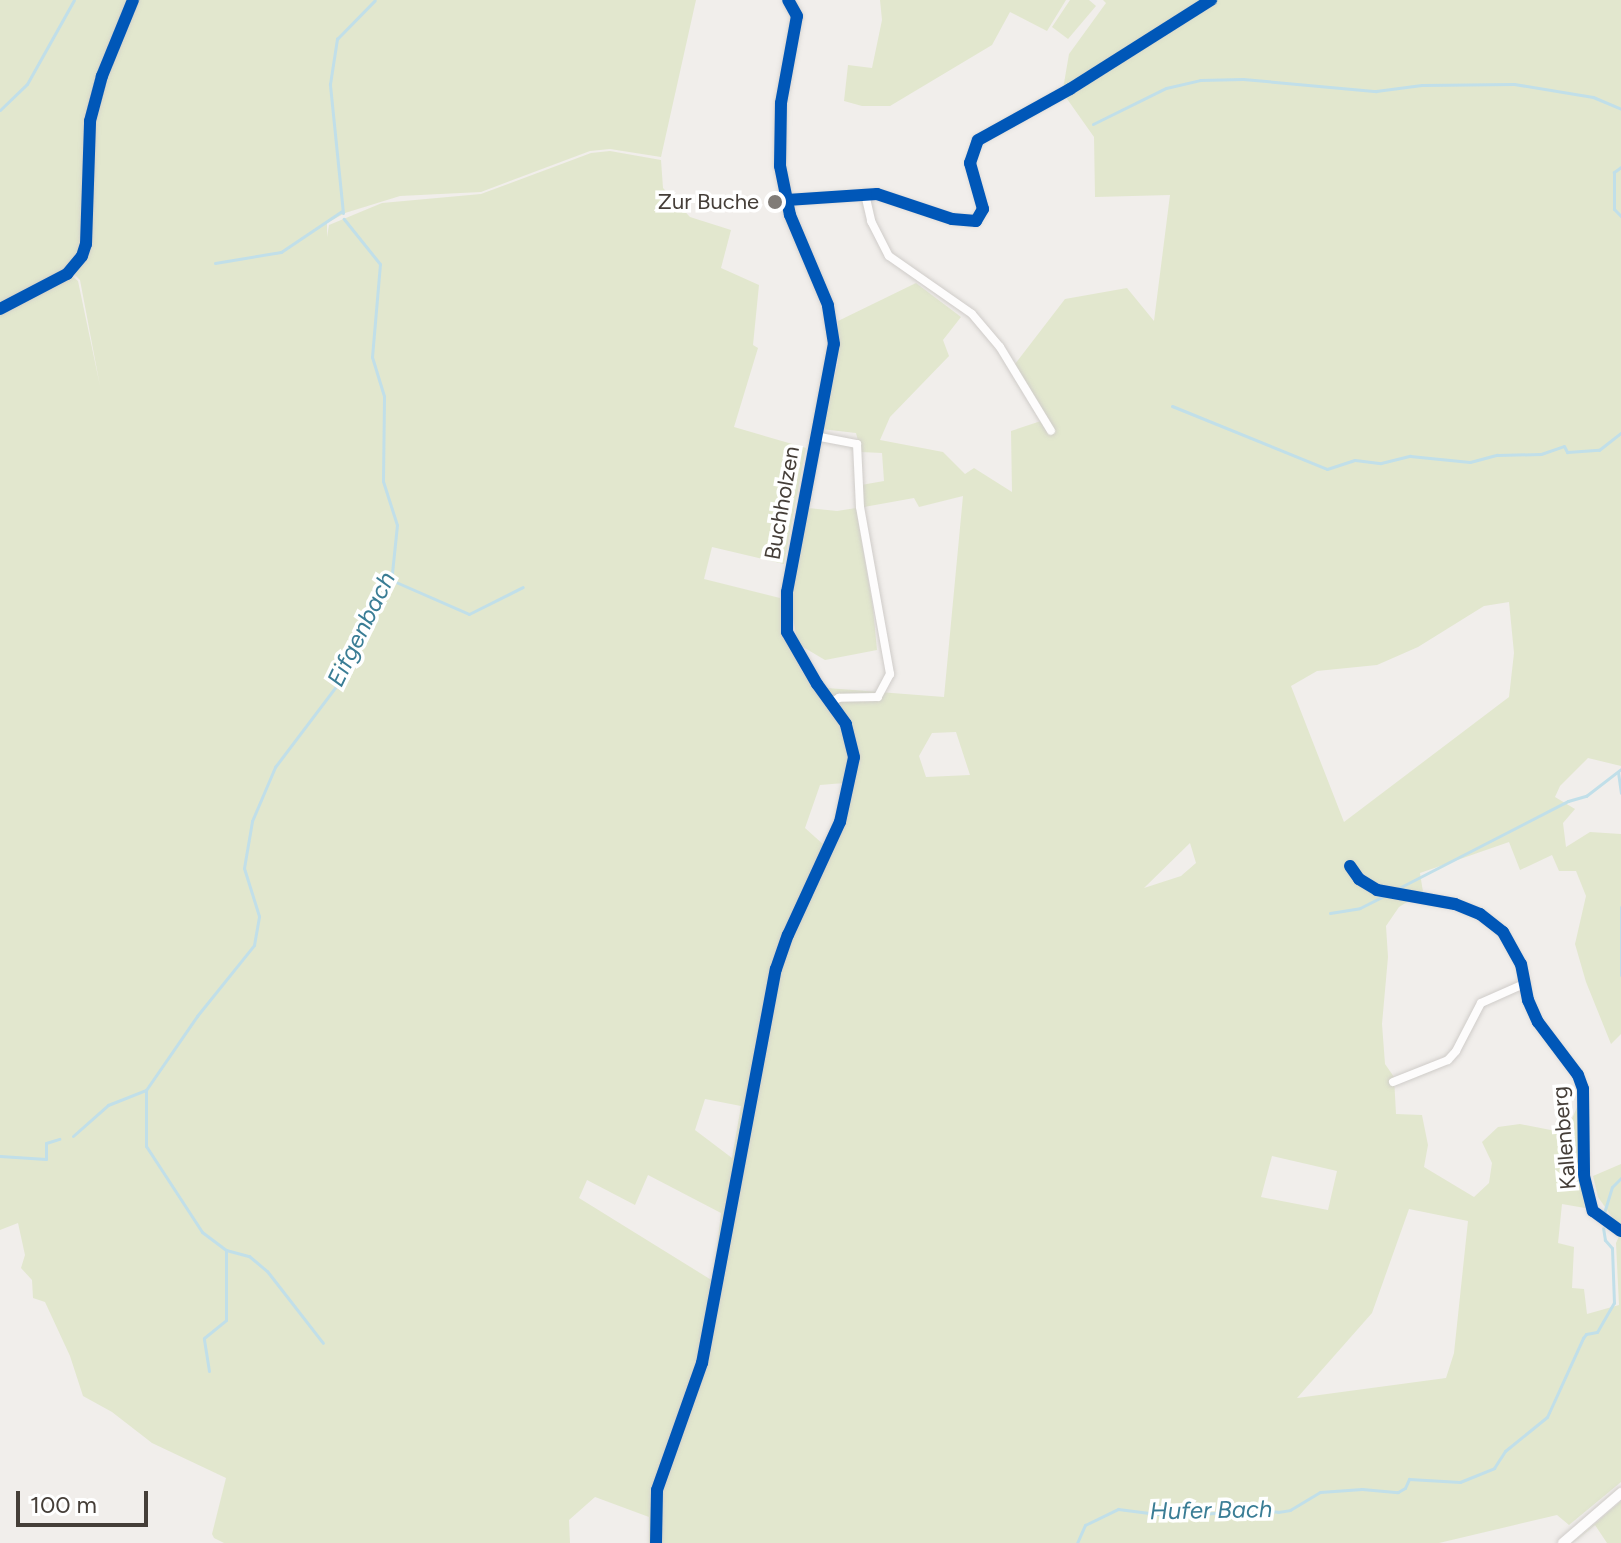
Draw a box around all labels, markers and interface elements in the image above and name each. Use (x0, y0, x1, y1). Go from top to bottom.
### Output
place label: Zur Buche (658, 189, 759, 215)
marker: Zur Buche (766, 193, 784, 211)
street label: Buchholzen (759, 444, 805, 562)
water label: Eifgenbach (321, 567, 401, 691)
street label: Kallenberg (1546, 1085, 1582, 1191)
scale bar (20, 1475, 152, 1525)
text: 100 m (30, 1490, 97, 1519)
water label: Hufer Bach (1149, 1495, 1273, 1525)

